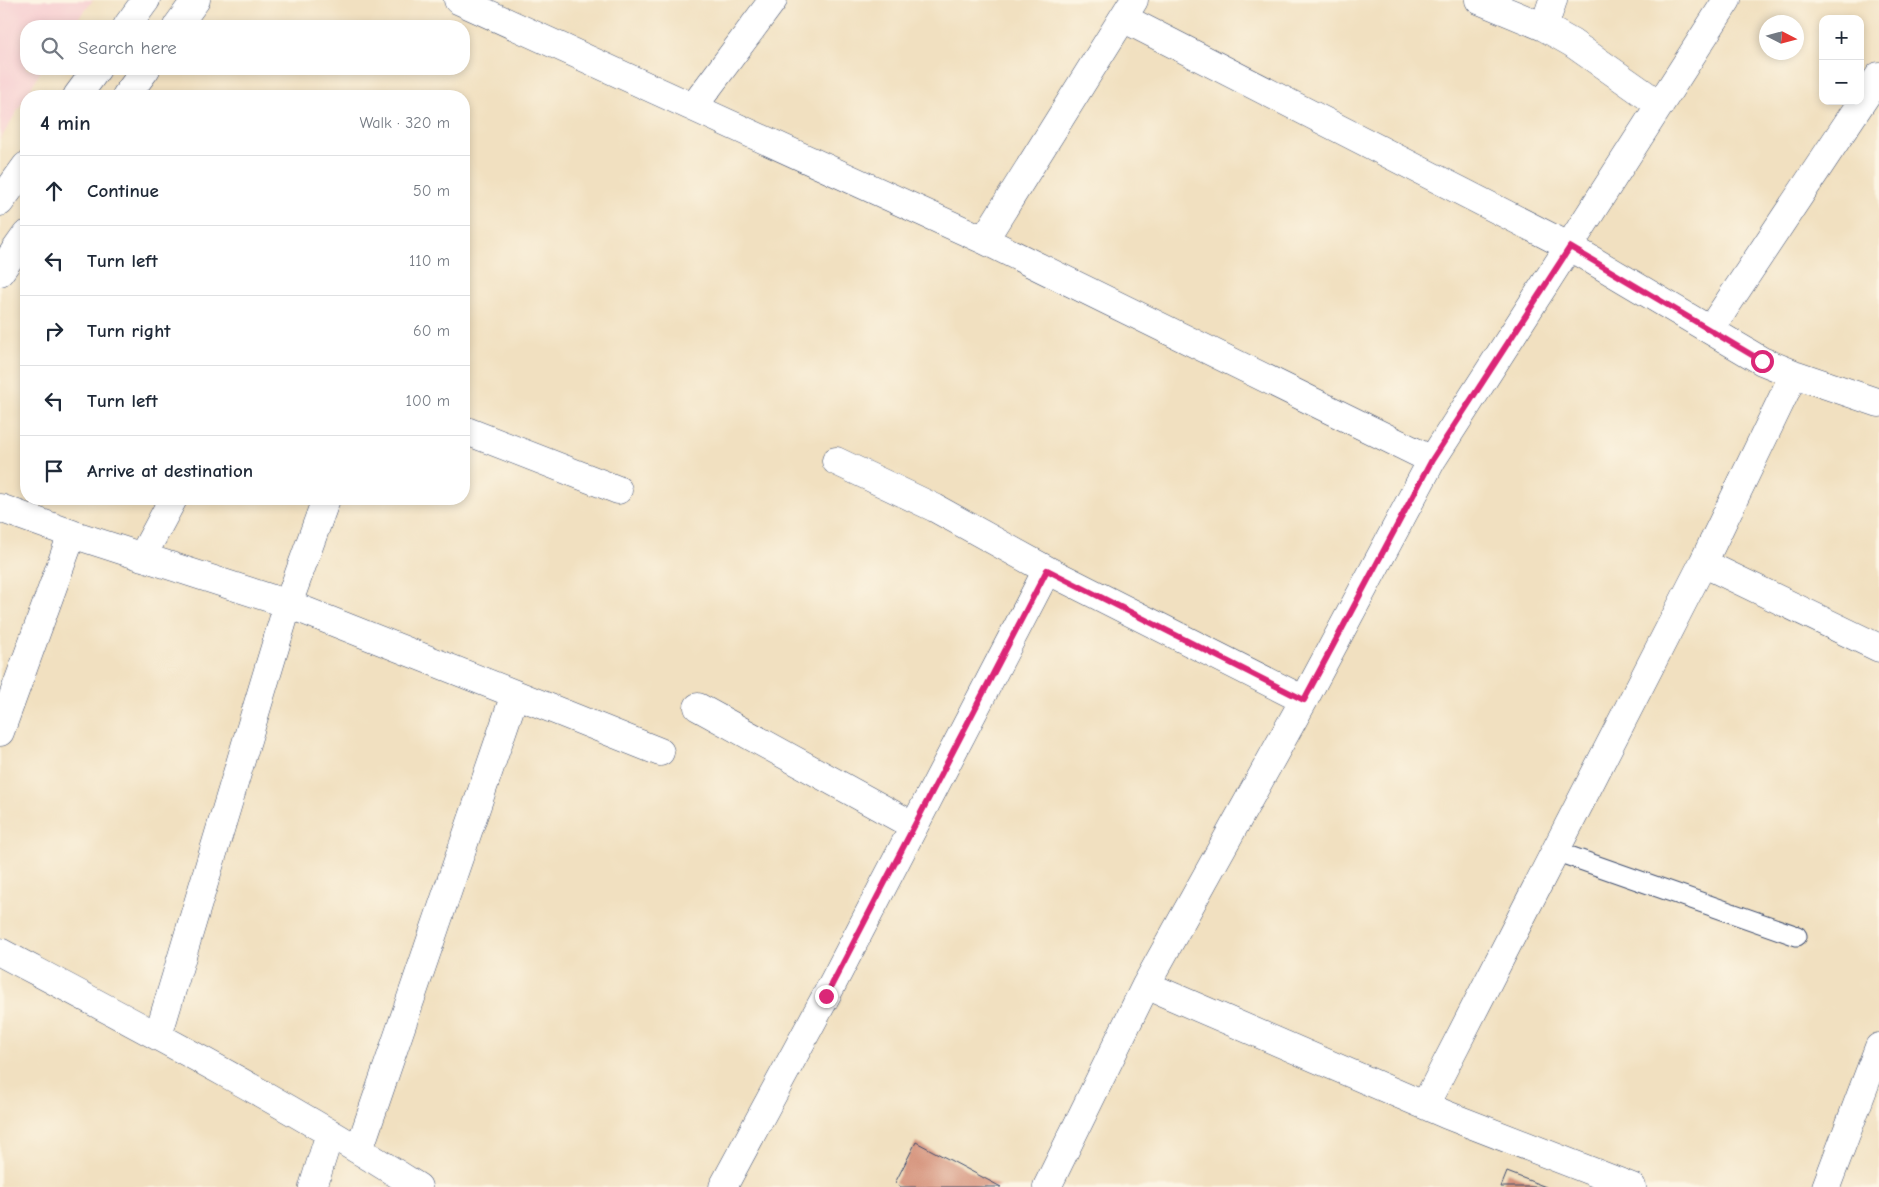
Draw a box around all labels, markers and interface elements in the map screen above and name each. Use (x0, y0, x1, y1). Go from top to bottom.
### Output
north arrow (1759, 15, 1804, 60)
map controls (1819, 15, 1864, 105)
button: + (1819, 15, 1864, 60)
search box (20, 20, 470, 75)
icon: search (38, 34, 66, 62)
text: Search here (78, 37, 177, 59)
button: − (1819, 60, 1864, 105)
text: 4 min (40, 111, 91, 135)
text: Walk · 320 m (359, 114, 450, 132)
icon: ahead (40, 177, 68, 205)
text: Continue (87, 180, 159, 202)
text: 50 m (413, 182, 450, 200)
icon: left (40, 247, 68, 275)
text: Turn left (87, 250, 158, 272)
text: 110 m (409, 252, 450, 270)
icon: right (40, 317, 68, 345)
text: Turn right (87, 320, 171, 342)
text: 60 m (413, 322, 450, 340)
route start (1751, 350, 1774, 373)
icon: left (40, 387, 68, 415)
text: Turn left (87, 390, 158, 412)
text: 100 m (406, 392, 450, 410)
icon: arrive (40, 457, 68, 485)
text: Arrive at destination (87, 460, 253, 482)
route end (815, 985, 838, 1008)

